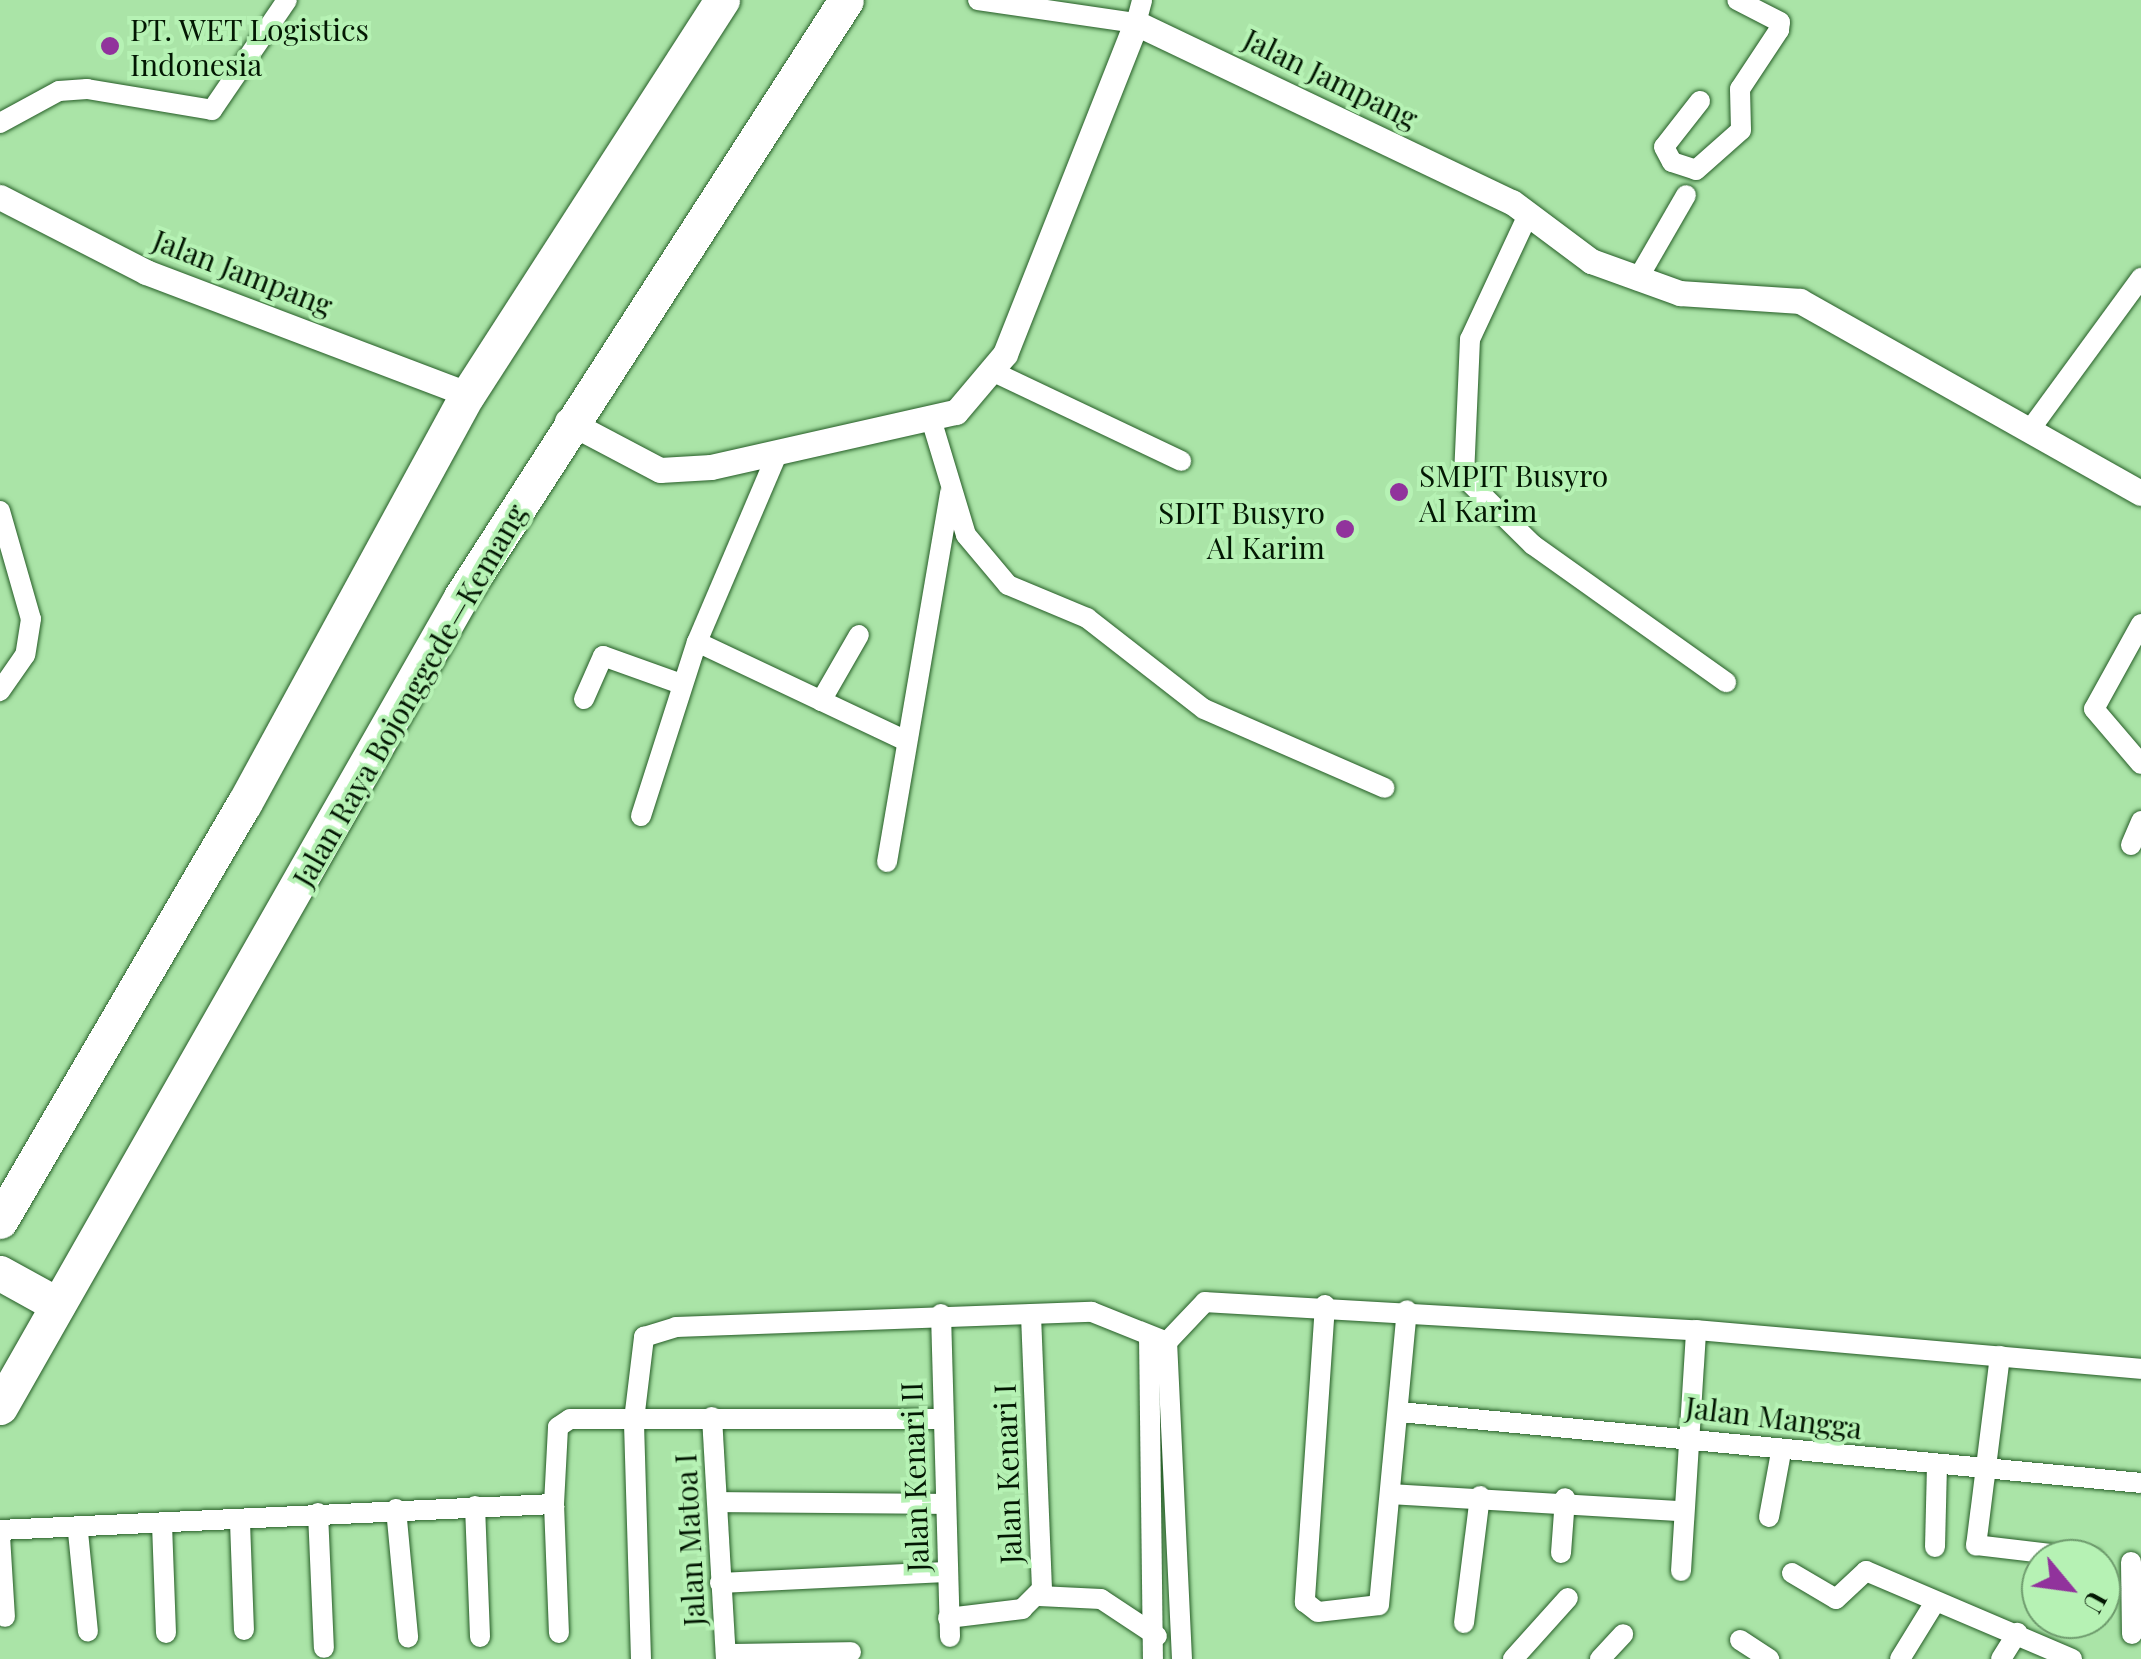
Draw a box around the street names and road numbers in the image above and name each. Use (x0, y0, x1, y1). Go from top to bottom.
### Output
street label: Jalan Jampang (1238, 20, 1424, 136)
street label: Jalan Jampang (148, 221, 338, 323)
street label: Jalan Raya Bojonggede—Kemang (284, 497, 534, 893)
street label: Jalan Kenari II (893, 1381, 935, 1573)
street label: Jalan Kenari I (986, 1383, 1028, 1565)
street label: Jalan Mangga (1684, 1388, 1864, 1446)
street label: Jalan Matoa I (666, 1452, 712, 1628)

